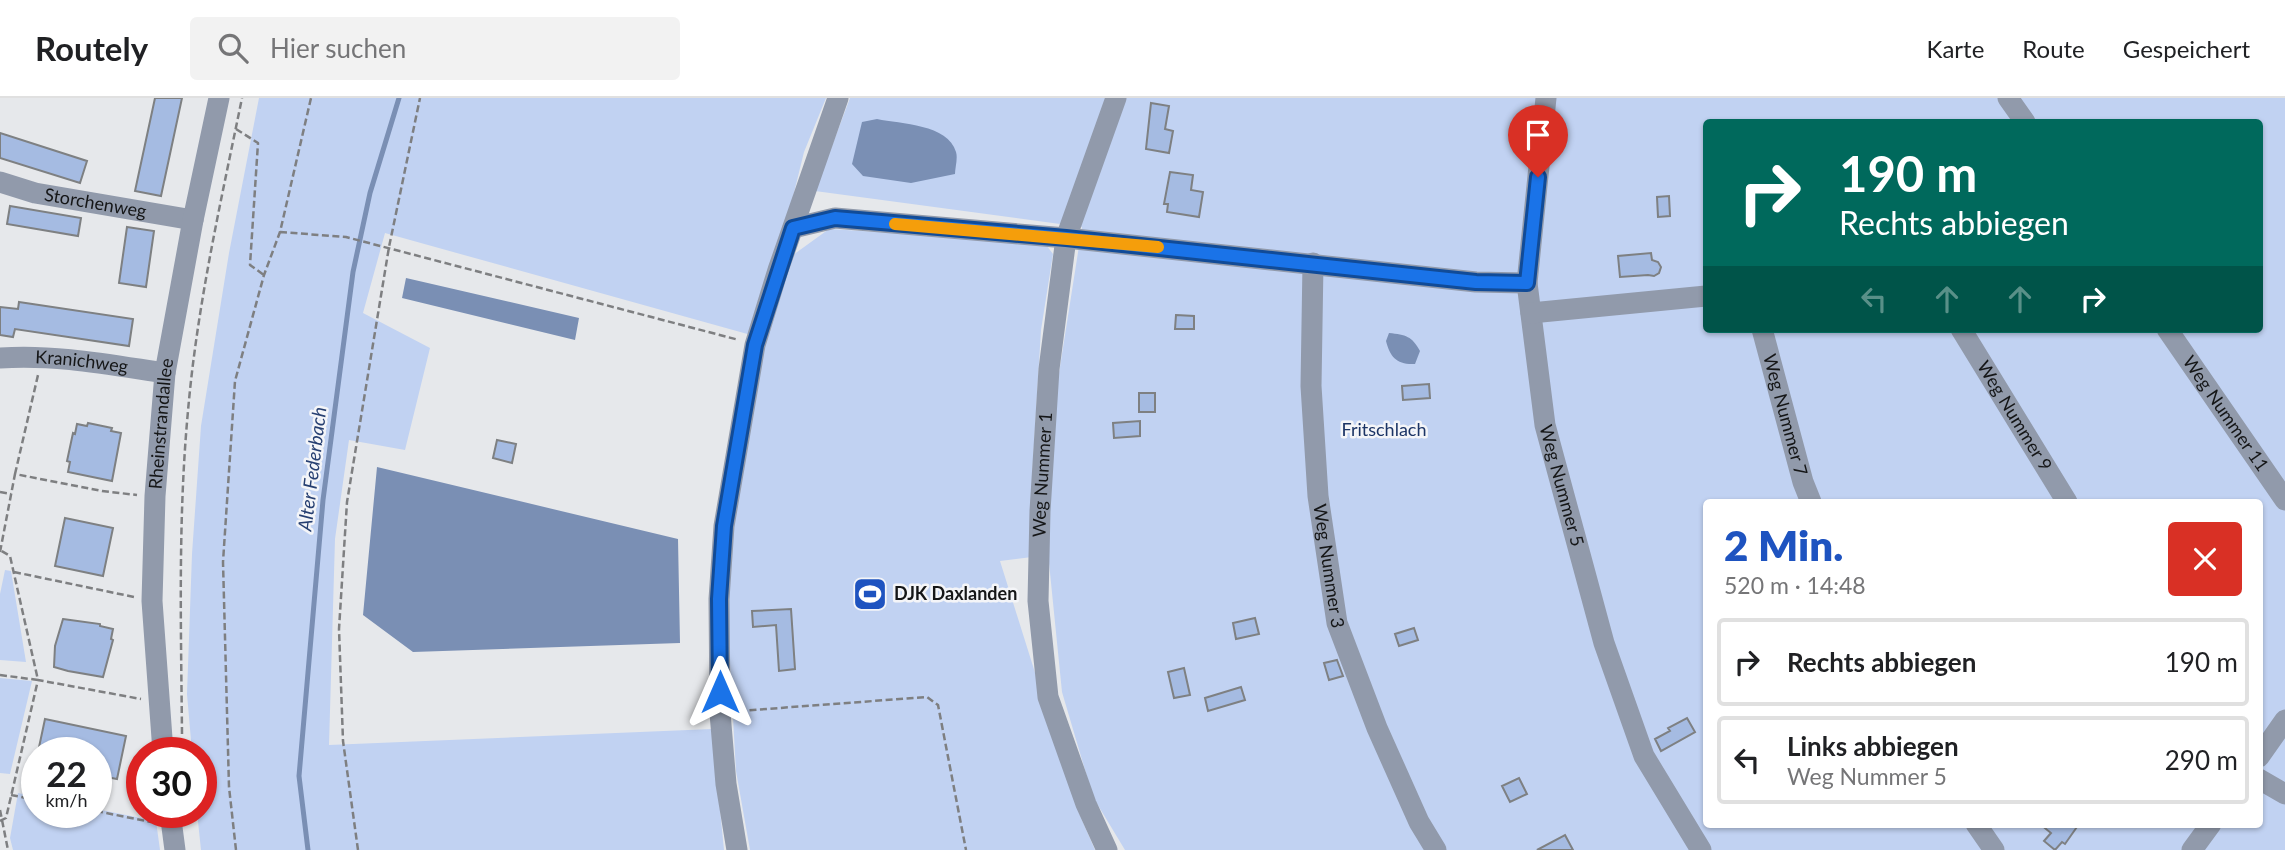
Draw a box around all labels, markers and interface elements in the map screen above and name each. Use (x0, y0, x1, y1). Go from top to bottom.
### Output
search box (190, 17, 680, 80)
text: Routely (35, 28, 148, 68)
icon: search (214, 29, 252, 67)
text: Hier suchen (270, 32, 406, 64)
text: Karte (1927, 34, 1984, 63)
text: Route (2022, 34, 2085, 63)
text: Gespeichert (2123, 34, 2250, 63)
pin (1508, 105, 1568, 177)
icon: arrive (1519, 116, 1557, 154)
text: 190 m (1839, 144, 1977, 202)
icon: right (1724, 147, 1815, 238)
street label: Storchenweg (43, 183, 148, 222)
text: Rechts abbiegen (1839, 203, 2069, 242)
icon: left (1855, 280, 1893, 318)
icon: ahead (1928, 280, 1966, 318)
icon: ahead (2001, 280, 2039, 318)
icon: right (2074, 280, 2112, 318)
street label: Kranichweg (35, 345, 130, 377)
street label: Weg Nummer 7 (1759, 351, 1813, 478)
street label: Weg Nummer 11 (2179, 351, 2274, 475)
street label: Rheinstrandallee (144, 356, 178, 490)
street label: Weg Nummer 9 (1973, 356, 2057, 475)
water label: Alter Federbach (292, 406, 331, 533)
street label: Weg Nummer 1 (1027, 412, 1056, 537)
park label: Fritschlach (1342, 418, 1427, 440)
street label: Weg Nummer 5 (1535, 422, 1589, 549)
street label: Weg Nummer 3 (1309, 502, 1350, 629)
text: 2 Min. (1724, 520, 1843, 570)
button: close (2168, 522, 2242, 596)
text: 520 m · 14:48 (1724, 571, 1866, 599)
sports icon: DJK Daxlanden (851, 575, 889, 613)
place label: DJK Daxlanden (894, 582, 1017, 604)
icon: right (1728, 643, 1766, 681)
text: Rechts abbiegen (1787, 646, 1976, 678)
text: 190 m (2165, 646, 2238, 678)
position arrow (683, 655, 757, 729)
text: Links abbiegen (1787, 730, 1959, 762)
speed limit sign: 30 (126, 737, 217, 828)
icon: left (1728, 741, 1766, 779)
text: 290 m (2165, 744, 2238, 776)
text: 22 (46, 752, 87, 794)
text: Weg Nummer 5 (1787, 762, 1947, 790)
text: km/h (45, 789, 88, 811)

